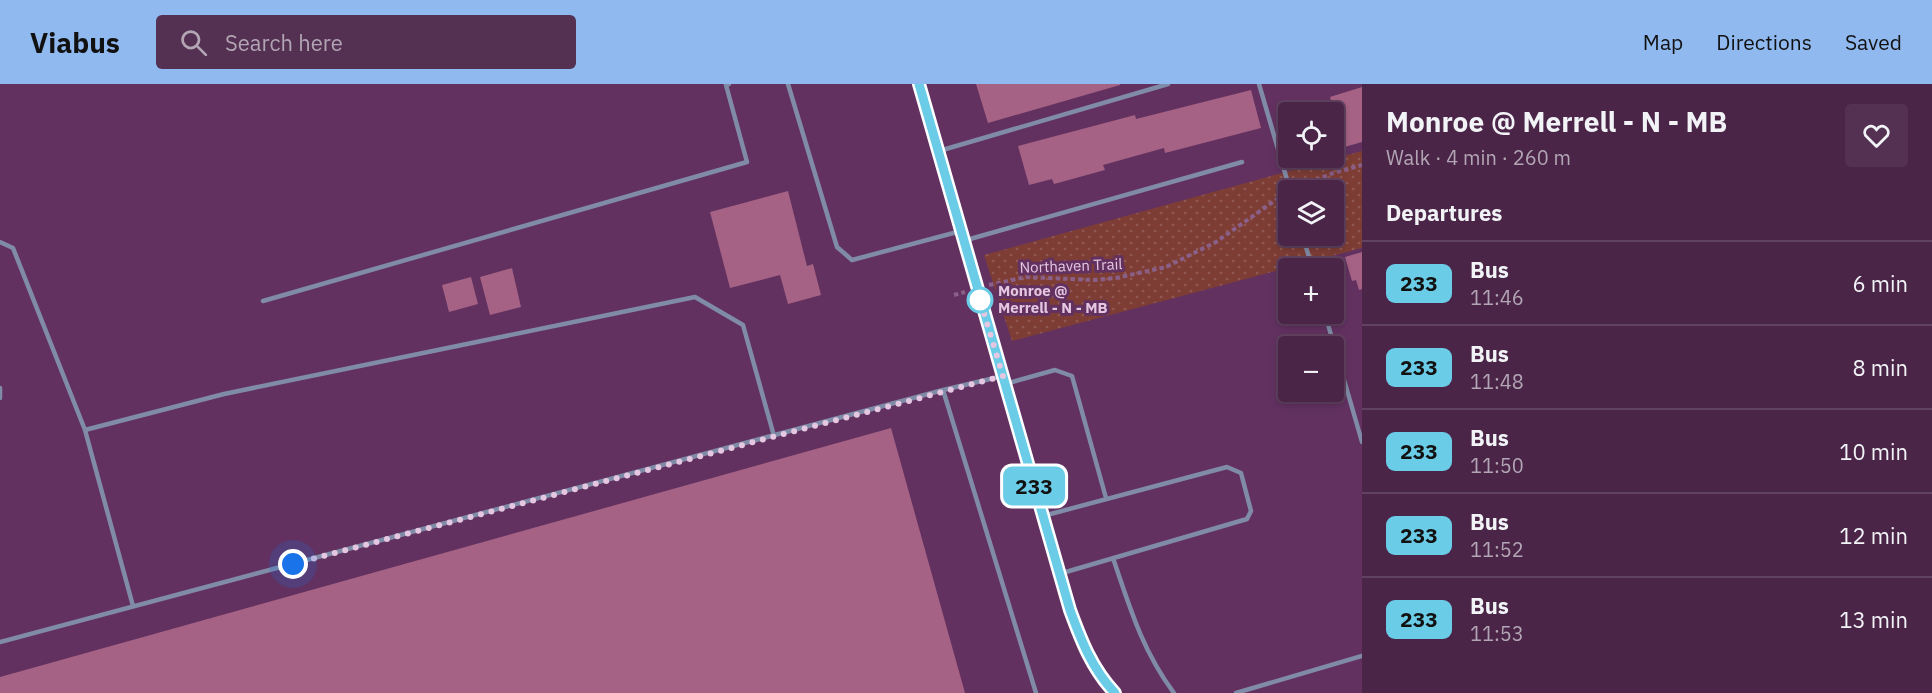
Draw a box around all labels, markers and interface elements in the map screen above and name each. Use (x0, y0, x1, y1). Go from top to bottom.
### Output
search box (156, 15, 576, 69)
text: Viabus (30, 24, 120, 61)
icon: search (177, 26, 210, 59)
text: Search here (225, 28, 343, 57)
text: Map (1643, 28, 1683, 56)
text: Directions (1716, 28, 1812, 56)
text: Saved (1845, 28, 1902, 56)
map controls (1278, 102, 1344, 402)
button: locate (1278, 102, 1344, 168)
text: Monroe @ Merrell - N - MB (1386, 103, 1727, 140)
button: heart (1845, 104, 1908, 167)
text: Walk · 4 min · 260 m (1386, 144, 1571, 171)
button: layers (1278, 180, 1344, 246)
text: Departures (1386, 198, 1502, 227)
street label: Northaven Trail (1019, 254, 1123, 277)
text: Bus (1470, 255, 1509, 284)
button: + (1278, 258, 1344, 324)
text: 233 (1400, 269, 1438, 297)
text: 6 min (1852, 269, 1908, 298)
place label: Monroe @ Merrell - N - MB (998, 281, 1108, 317)
text: 11:46 (1470, 284, 1524, 311)
marker: Monroe @ Merrell - N - MB (967, 287, 993, 313)
button: − (1278, 336, 1344, 402)
text: Bus (1470, 339, 1509, 368)
text: 233 (1400, 353, 1438, 381)
text: 8 min (1852, 353, 1908, 382)
text: 11:48 (1470, 368, 1524, 395)
text: Bus (1470, 423, 1509, 452)
text: 233 (1400, 437, 1438, 465)
text: 10 min (1839, 437, 1908, 466)
text: 11:50 (1470, 452, 1524, 479)
line badge: 233 (1000, 466, 1068, 506)
text: 233 (1015, 472, 1053, 500)
text: Bus (1470, 507, 1509, 536)
text: 233 (1400, 521, 1438, 549)
text: 12 min (1839, 521, 1908, 550)
text: 11:52 (1470, 536, 1524, 563)
your location (278, 549, 308, 579)
text: Bus (1470, 591, 1509, 620)
text: 233 (1400, 605, 1438, 633)
text: 13 min (1839, 605, 1908, 634)
text: 11:53 (1470, 620, 1524, 647)

